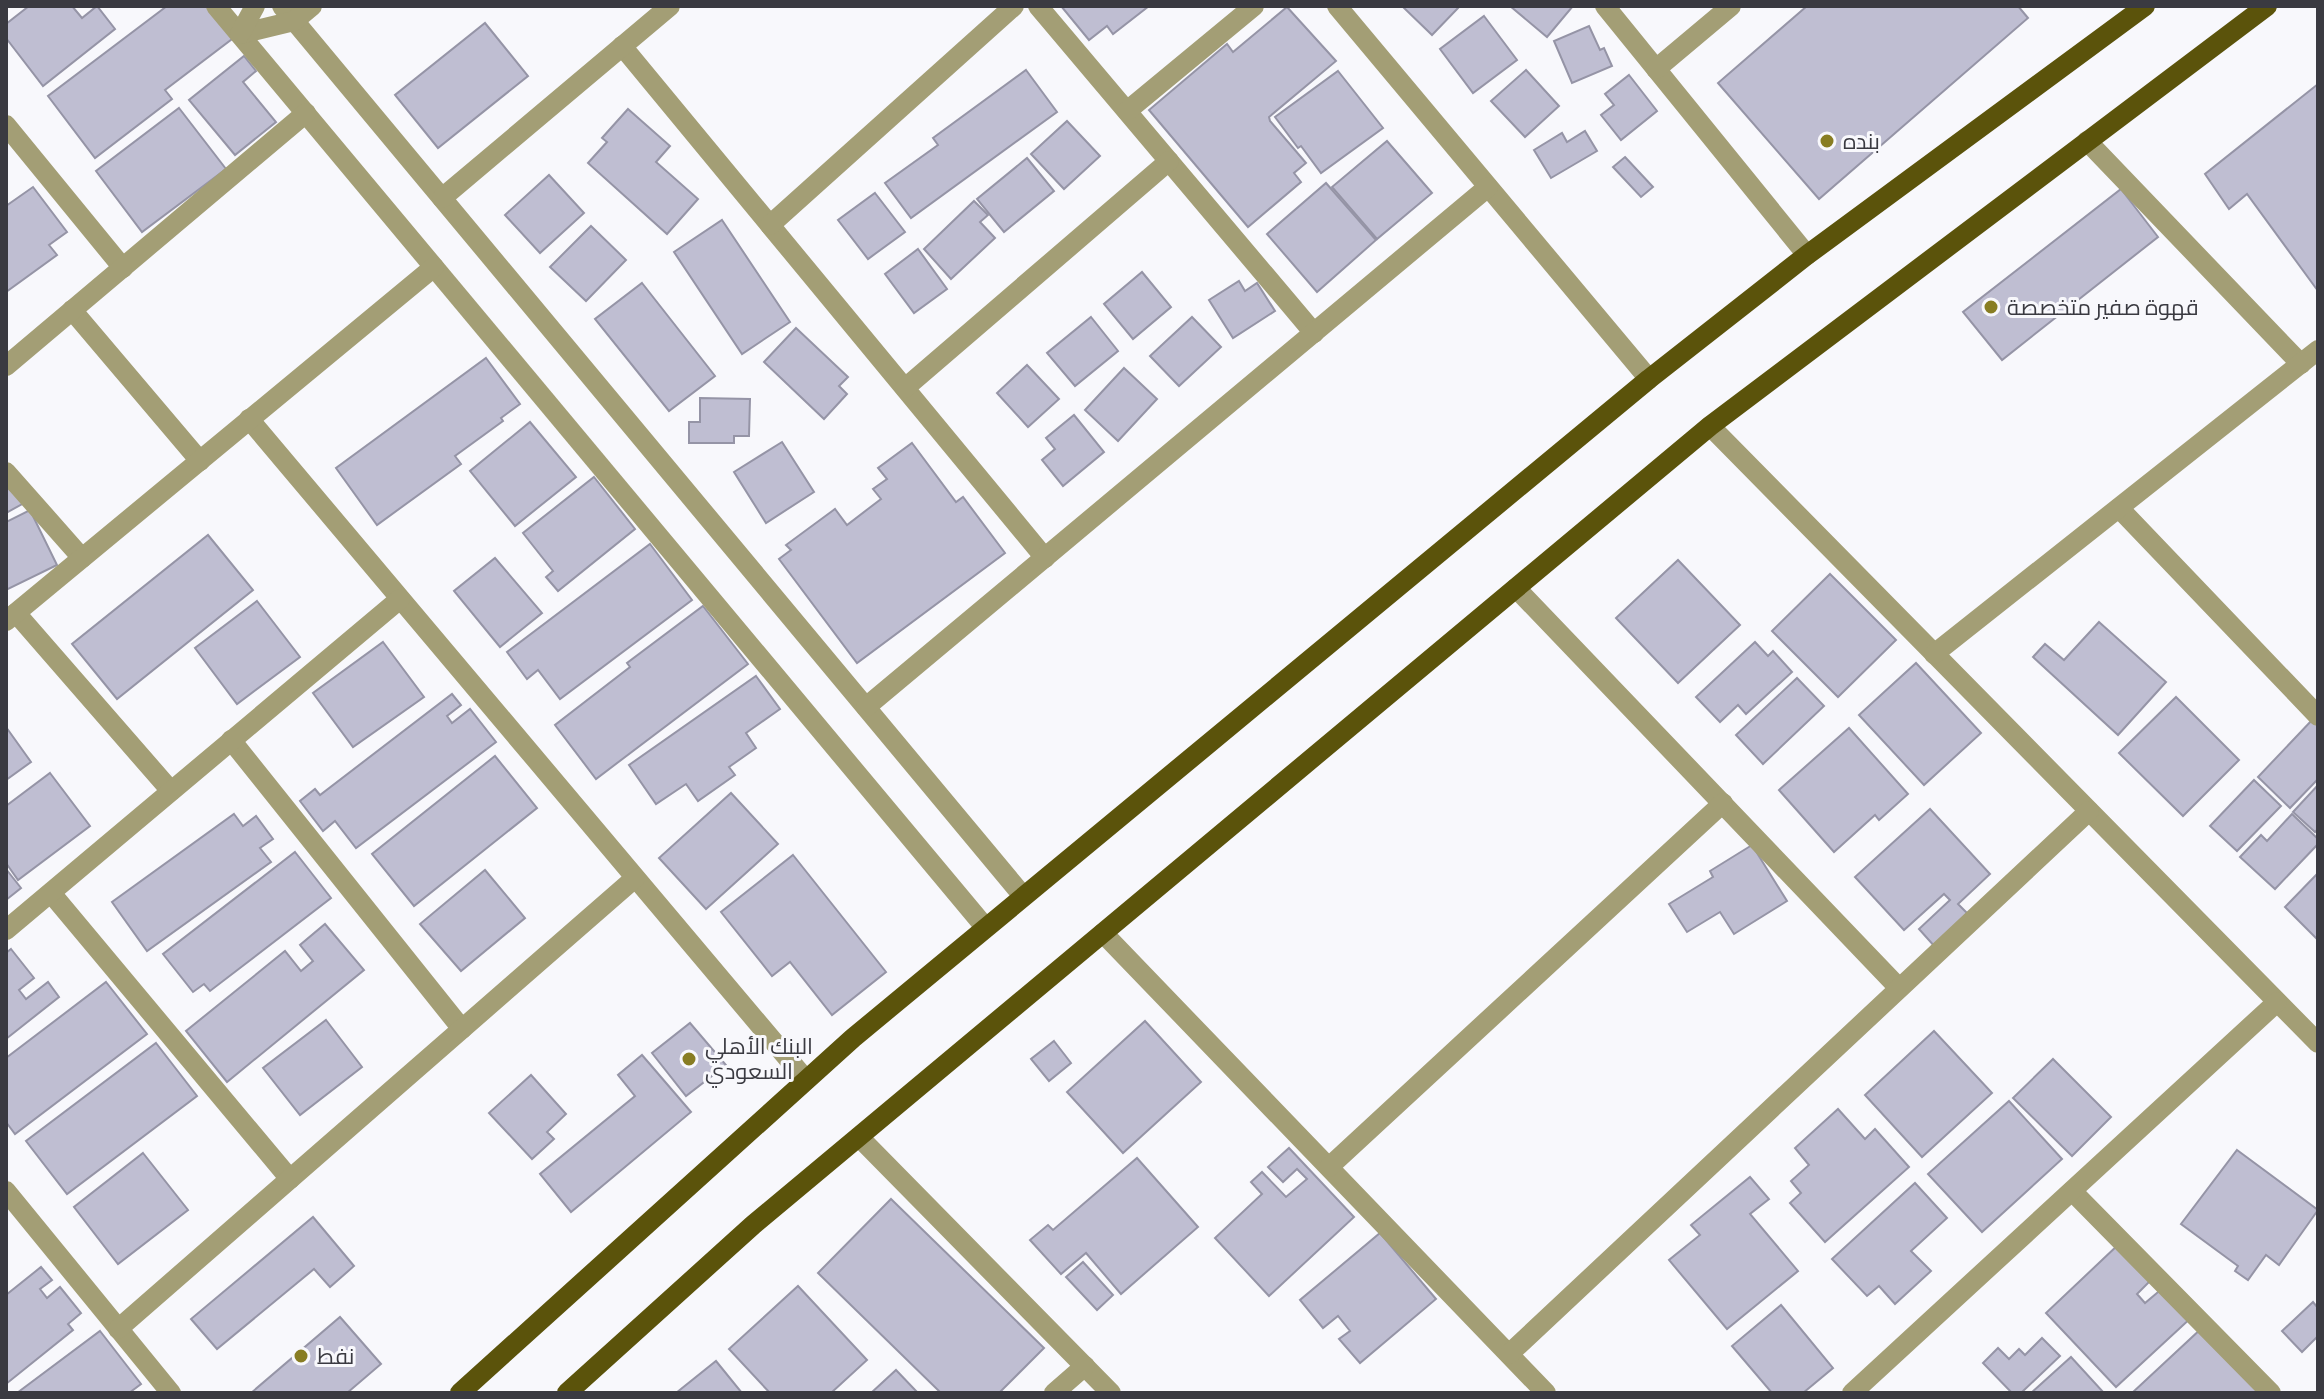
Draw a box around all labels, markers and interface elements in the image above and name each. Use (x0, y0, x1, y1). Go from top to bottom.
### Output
place label: بنده (1843, 128, 1880, 155)
marker: بنده (1818, 132, 1836, 150)
place label: قهوة صفير متخصصة (2007, 294, 2199, 321)
marker: قهوة صفير متخصصة (1982, 298, 2000, 316)
place label: البنك الأهلي السعودي (705, 1033, 813, 1088)
marker: البنك الأهلي السعودي (680, 1050, 698, 1068)
place label: نفط (317, 1343, 354, 1370)
marker: نفط (292, 1347, 310, 1365)

